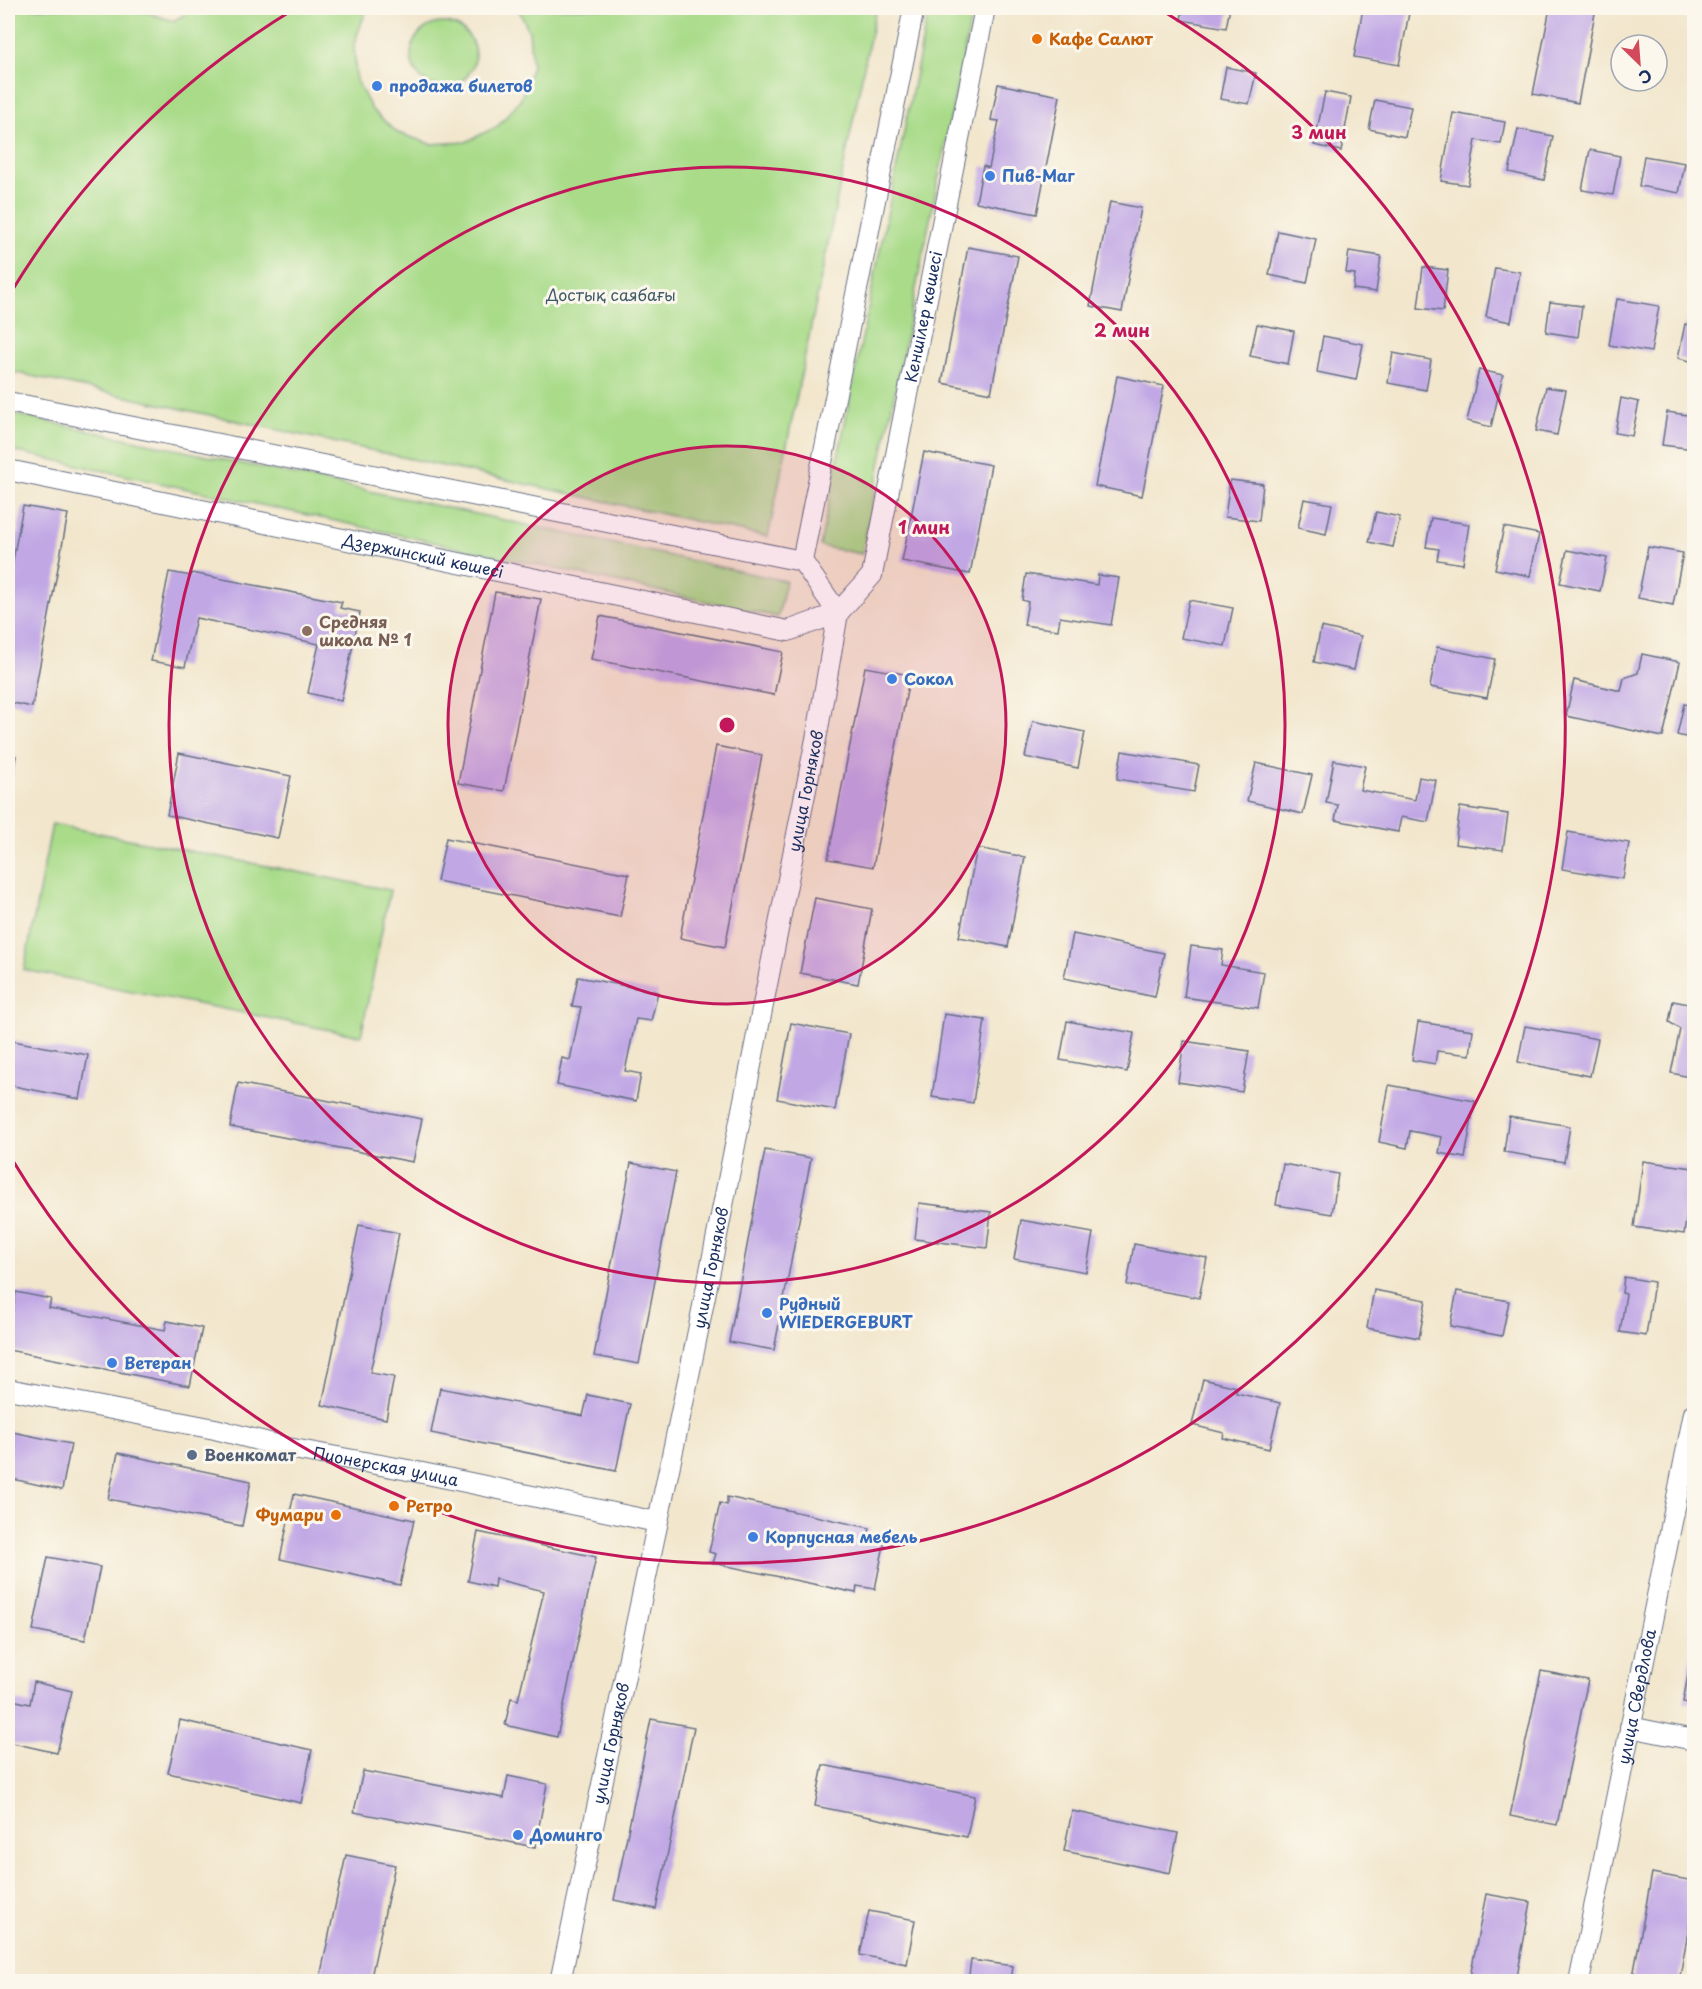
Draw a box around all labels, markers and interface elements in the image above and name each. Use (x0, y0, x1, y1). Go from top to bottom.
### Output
place label: Кафе Салют (1049, 26, 1153, 50)
marker: Кафе Салют (1030, 32, 1044, 46)
north arrow (1609, 33, 1669, 93)
text: С (1635, 64, 1656, 91)
place label: продажа билетов (389, 73, 533, 97)
marker: продажа билетов (370, 79, 384, 93)
text: 3 мин (1291, 118, 1347, 145)
place label: Пив-Маг (1002, 163, 1075, 187)
marker: Пив-Маг (983, 169, 997, 183)
street label: Кеншілер көшесі (898, 249, 947, 384)
park label: Достық саябағы (545, 282, 676, 306)
text: 2 мин (1094, 316, 1150, 343)
text: 1 мин (898, 513, 950, 540)
street label: Дзержинский көшесі (340, 526, 506, 583)
place label: Средняя школа № 1 (319, 609, 412, 651)
marker: Средняя школа № 1 (300, 624, 314, 638)
place label: Сокол (904, 666, 954, 690)
marker: Сокол (885, 672, 899, 686)
centre of rings (717, 715, 737, 735)
street label: улица Горняков (781, 728, 828, 854)
street label: улица Горняков (686, 1205, 733, 1330)
place label: Рудный WIEDERGEBURT (779, 1291, 913, 1333)
marker: Рудный WIEDERGEBURT (760, 1306, 774, 1320)
place label: Ветеран (124, 1350, 192, 1374)
marker: Ветеран (105, 1356, 119, 1370)
street label: Пионерская улица (312, 1440, 461, 1491)
place label: Военкомат (204, 1442, 297, 1466)
marker: Военкомат (185, 1448, 199, 1462)
place label: Ретро (406, 1493, 453, 1517)
marker: Ретро (387, 1499, 401, 1513)
place label: Фумари (256, 1502, 324, 1526)
marker: Фумари (329, 1508, 343, 1522)
place label: Корпусная мебель (765, 1524, 918, 1548)
marker: Корпусная мебель (746, 1530, 760, 1544)
street label: улица Свердлова (1610, 1627, 1661, 1766)
street label: улица Горняков (585, 1680, 634, 1806)
place label: Доминго (529, 1822, 602, 1846)
marker: Доминго (511, 1828, 525, 1842)

